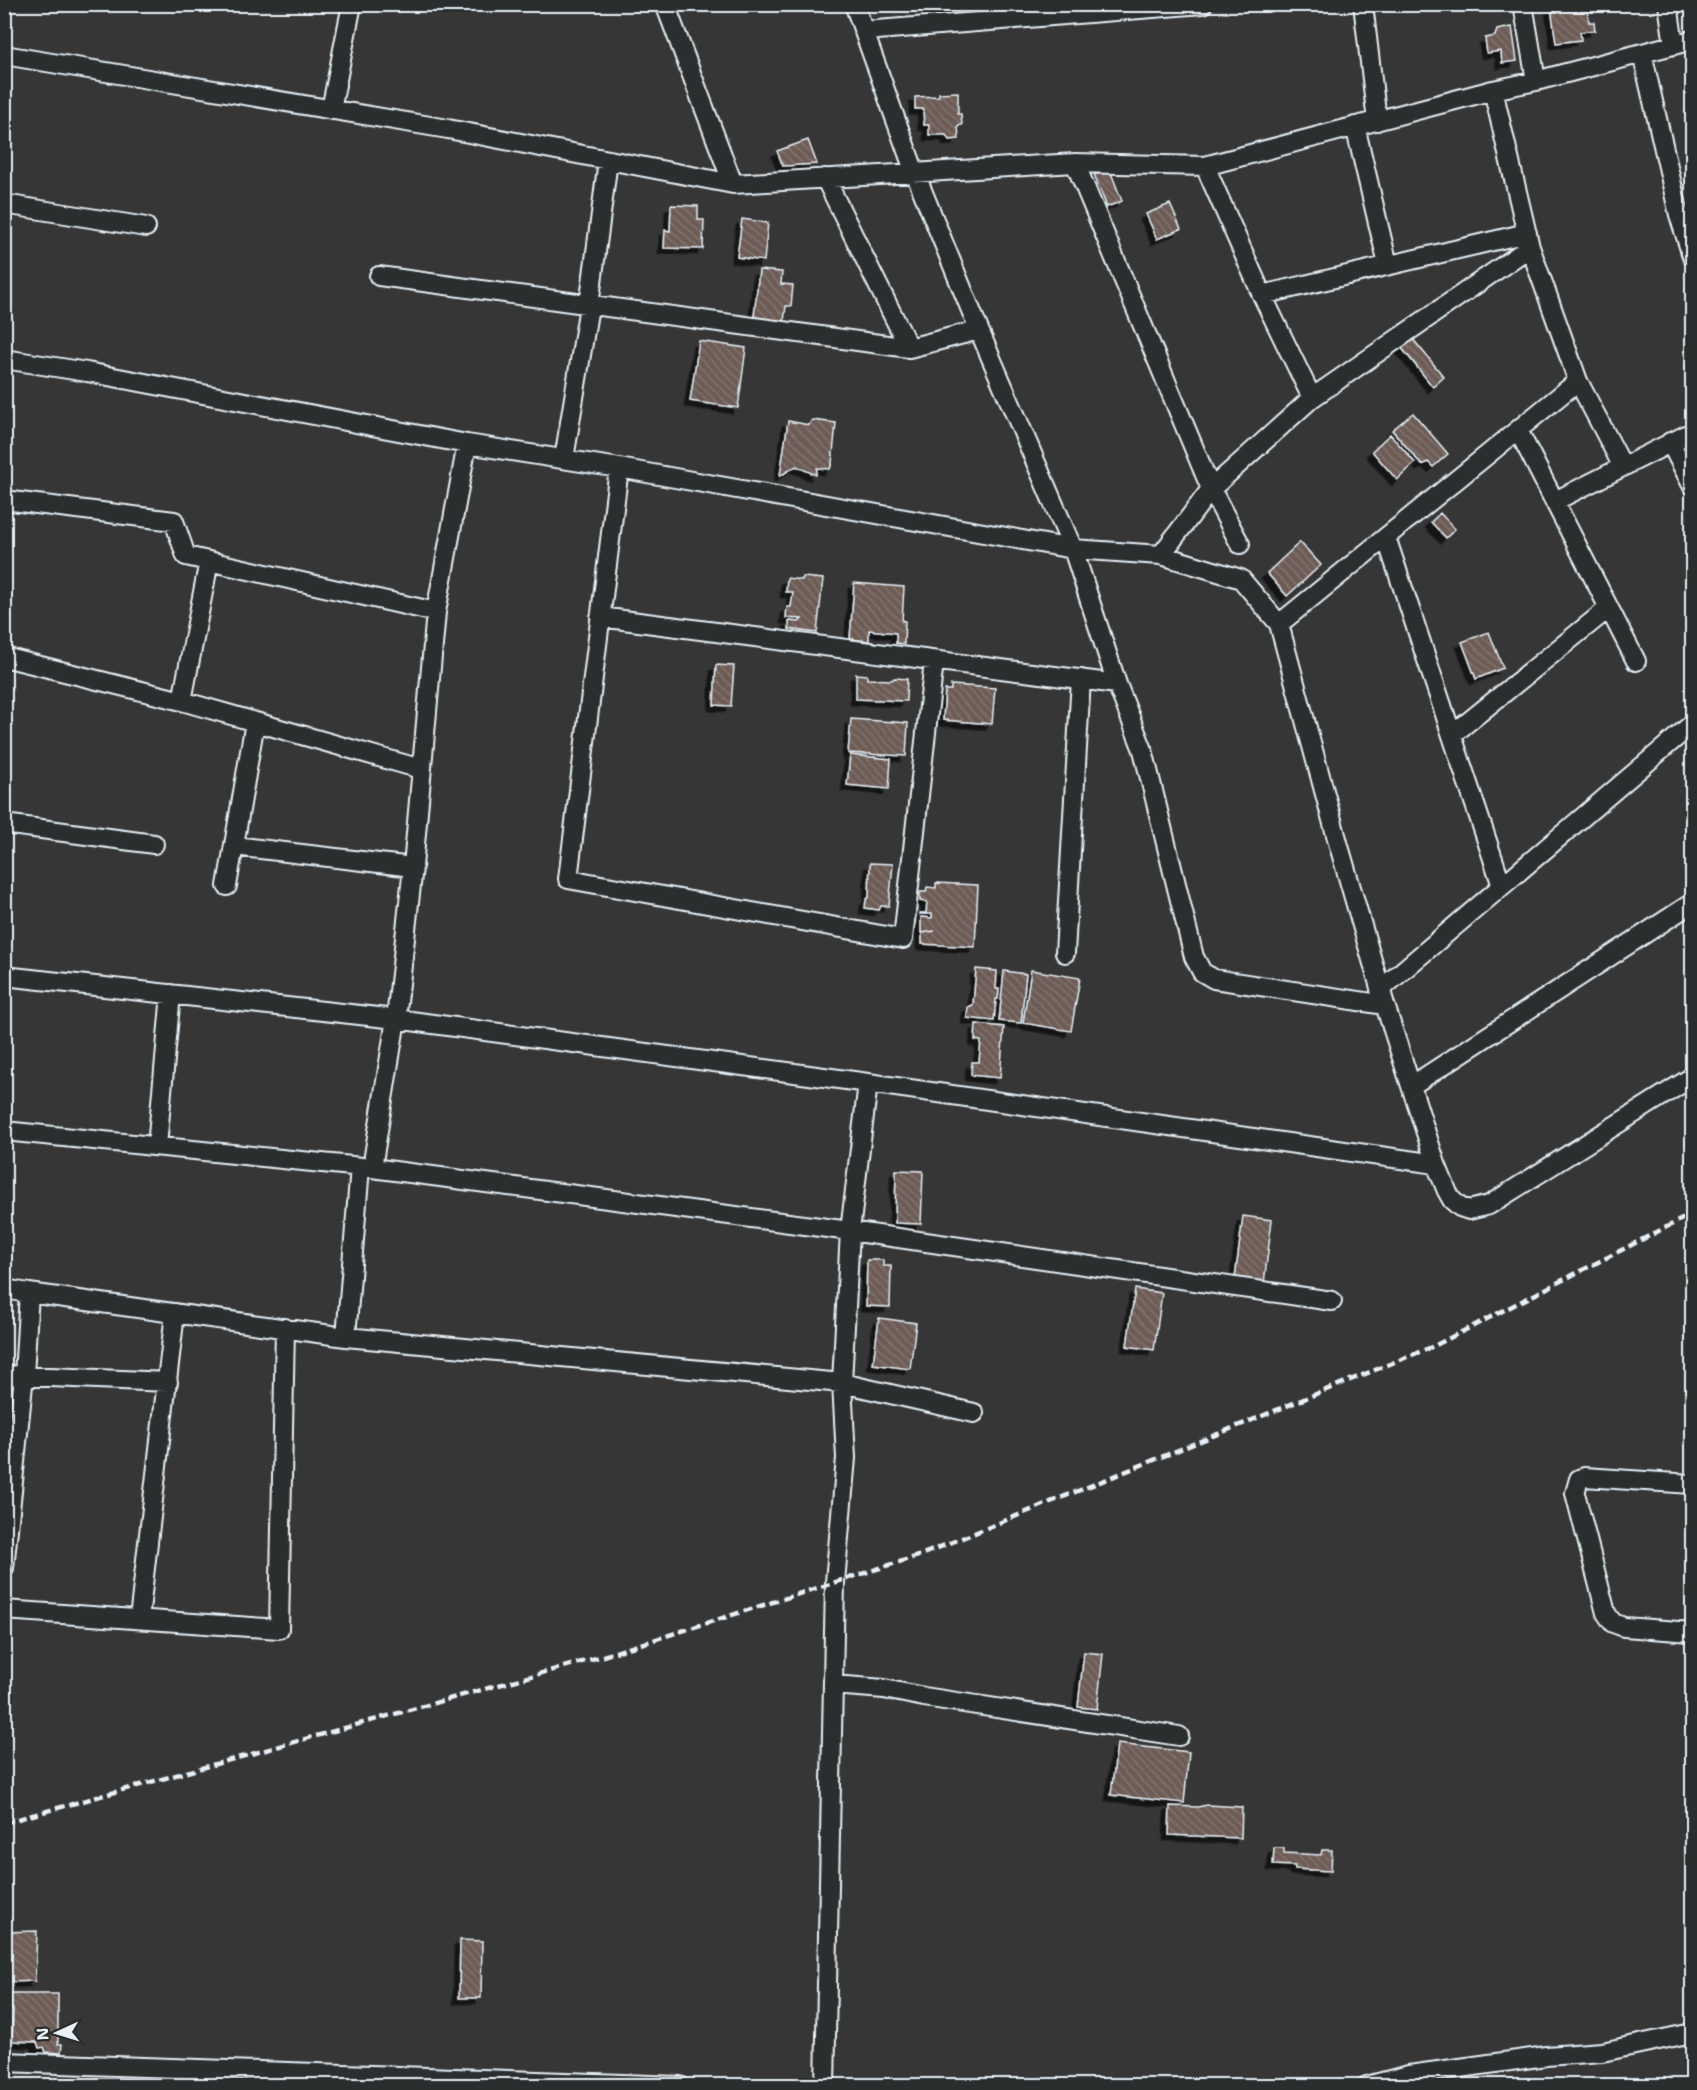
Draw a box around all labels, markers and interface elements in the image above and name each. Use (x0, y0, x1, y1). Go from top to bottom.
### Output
north arrow (27, 2003, 87, 2063)
text: N (32, 2027, 53, 2041)

